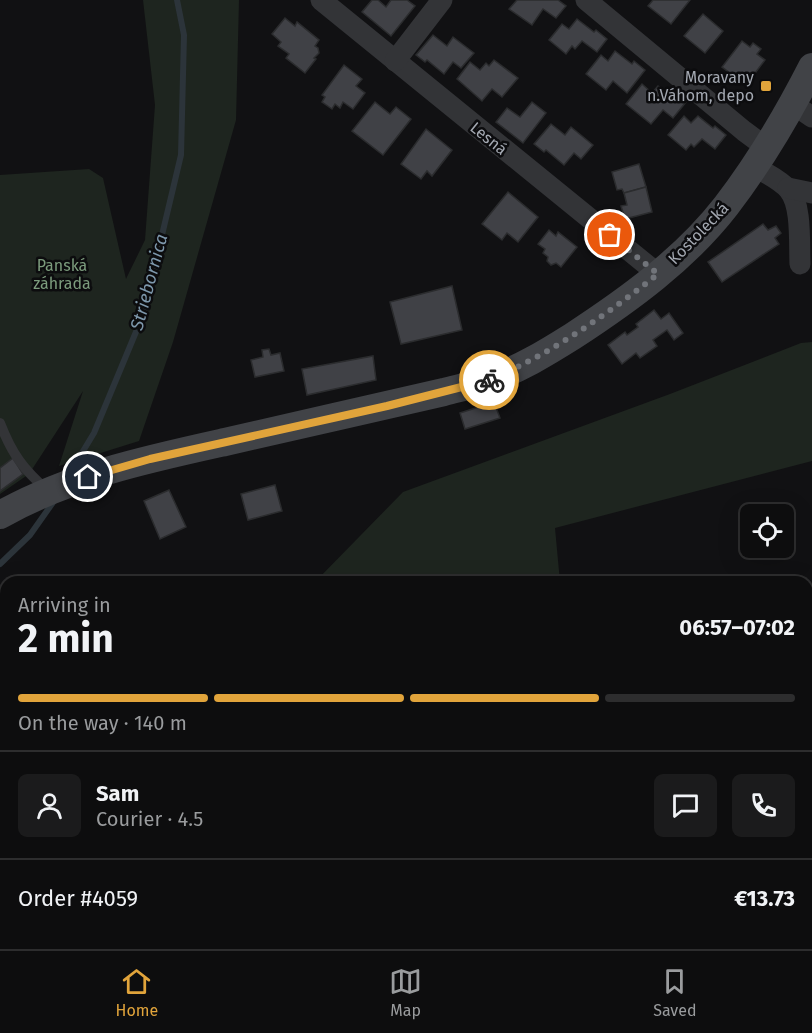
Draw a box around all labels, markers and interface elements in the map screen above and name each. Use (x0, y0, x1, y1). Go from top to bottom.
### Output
place label: Moravany n.Váhom, depo (647, 68, 754, 105)
marker: Moravany n.Váhom, depo (759, 79, 773, 93)
street label: Lesná (466, 118, 511, 159)
street label: Kostolecká (664, 199, 732, 268)
pin (584, 209, 635, 260)
icon: bag (593, 218, 626, 251)
water label: Striebornica (125, 231, 172, 334)
park label: Panská záhrada (33, 256, 91, 293)
courier (459, 350, 519, 410)
icon: bike (473, 364, 506, 397)
pin (62, 451, 113, 502)
icon: home (71, 460, 104, 493)
map controls (740, 504, 794, 558)
button: locate (740, 504, 794, 558)
text: Arriving in (18, 593, 111, 617)
text: 06:57–07:02 (679, 614, 795, 641)
text: 2 min (18, 616, 114, 662)
text: On the way · 140 m (18, 711, 187, 735)
button: person (18, 774, 81, 837)
button: chat (654, 774, 717, 837)
button: phone (732, 774, 795, 837)
text: Sam (96, 780, 139, 807)
text: Courier · 4.5 (96, 807, 203, 831)
text: Order #4059 (18, 885, 138, 912)
text: €13.73 (734, 885, 795, 912)
tab: Home (116, 965, 158, 1020)
tab: Map (389, 965, 422, 1020)
tab: Saved (653, 965, 696, 1020)

